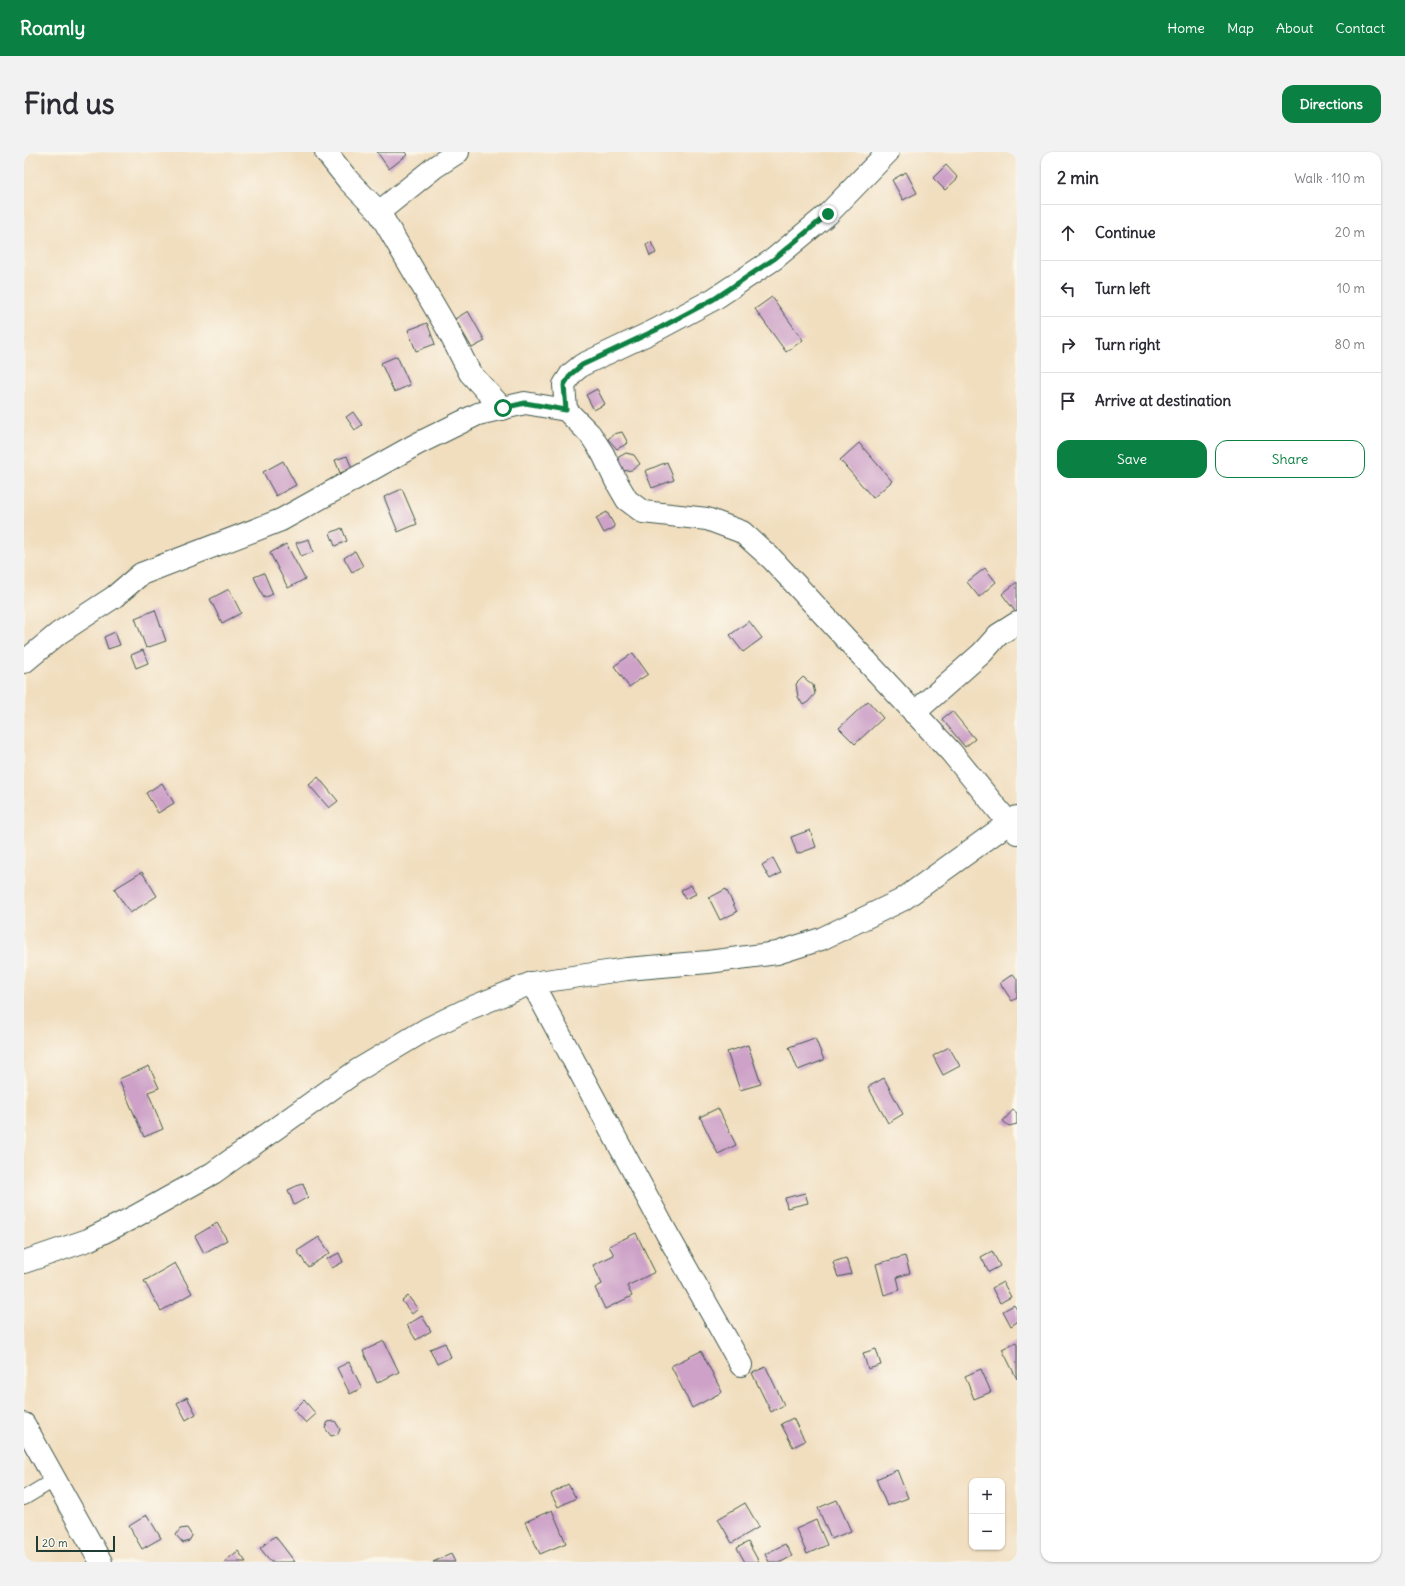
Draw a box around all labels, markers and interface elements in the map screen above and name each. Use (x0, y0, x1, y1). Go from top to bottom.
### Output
text: Roamly (20, 16, 85, 40)
text: Home (1167, 19, 1205, 37)
text: Map (1227, 19, 1254, 37)
text: About (1276, 19, 1314, 37)
text: Contact (1336, 19, 1385, 37)
button: Directions (1282, 85, 1381, 123)
text: Find us (24, 86, 115, 122)
text: 2 min (1057, 167, 1099, 189)
text: Walk · 110 m (1294, 170, 1365, 187)
route end (819, 205, 837, 223)
icon: ahead (1057, 222, 1079, 244)
text: Continue (1095, 223, 1156, 242)
text: 20 m (1335, 224, 1365, 241)
icon: left (1057, 278, 1079, 300)
text: Turn left (1095, 279, 1150, 298)
text: 10 m (1337, 280, 1365, 297)
icon: right (1057, 334, 1079, 356)
text: Turn right (1095, 335, 1160, 354)
text: 80 m (1334, 336, 1365, 353)
icon: arrive (1057, 390, 1079, 412)
text: Arrive at destination (1095, 391, 1231, 410)
route start (494, 399, 512, 417)
button: Save (1057, 440, 1207, 478)
button: Share (1215, 440, 1365, 478)
map controls (969, 1478, 1005, 1550)
button: + (969, 1478, 1005, 1514)
button: − (969, 1514, 1005, 1550)
scale bar (36, 1534, 115, 1553)
text: 20 m (42, 1536, 68, 1550)

